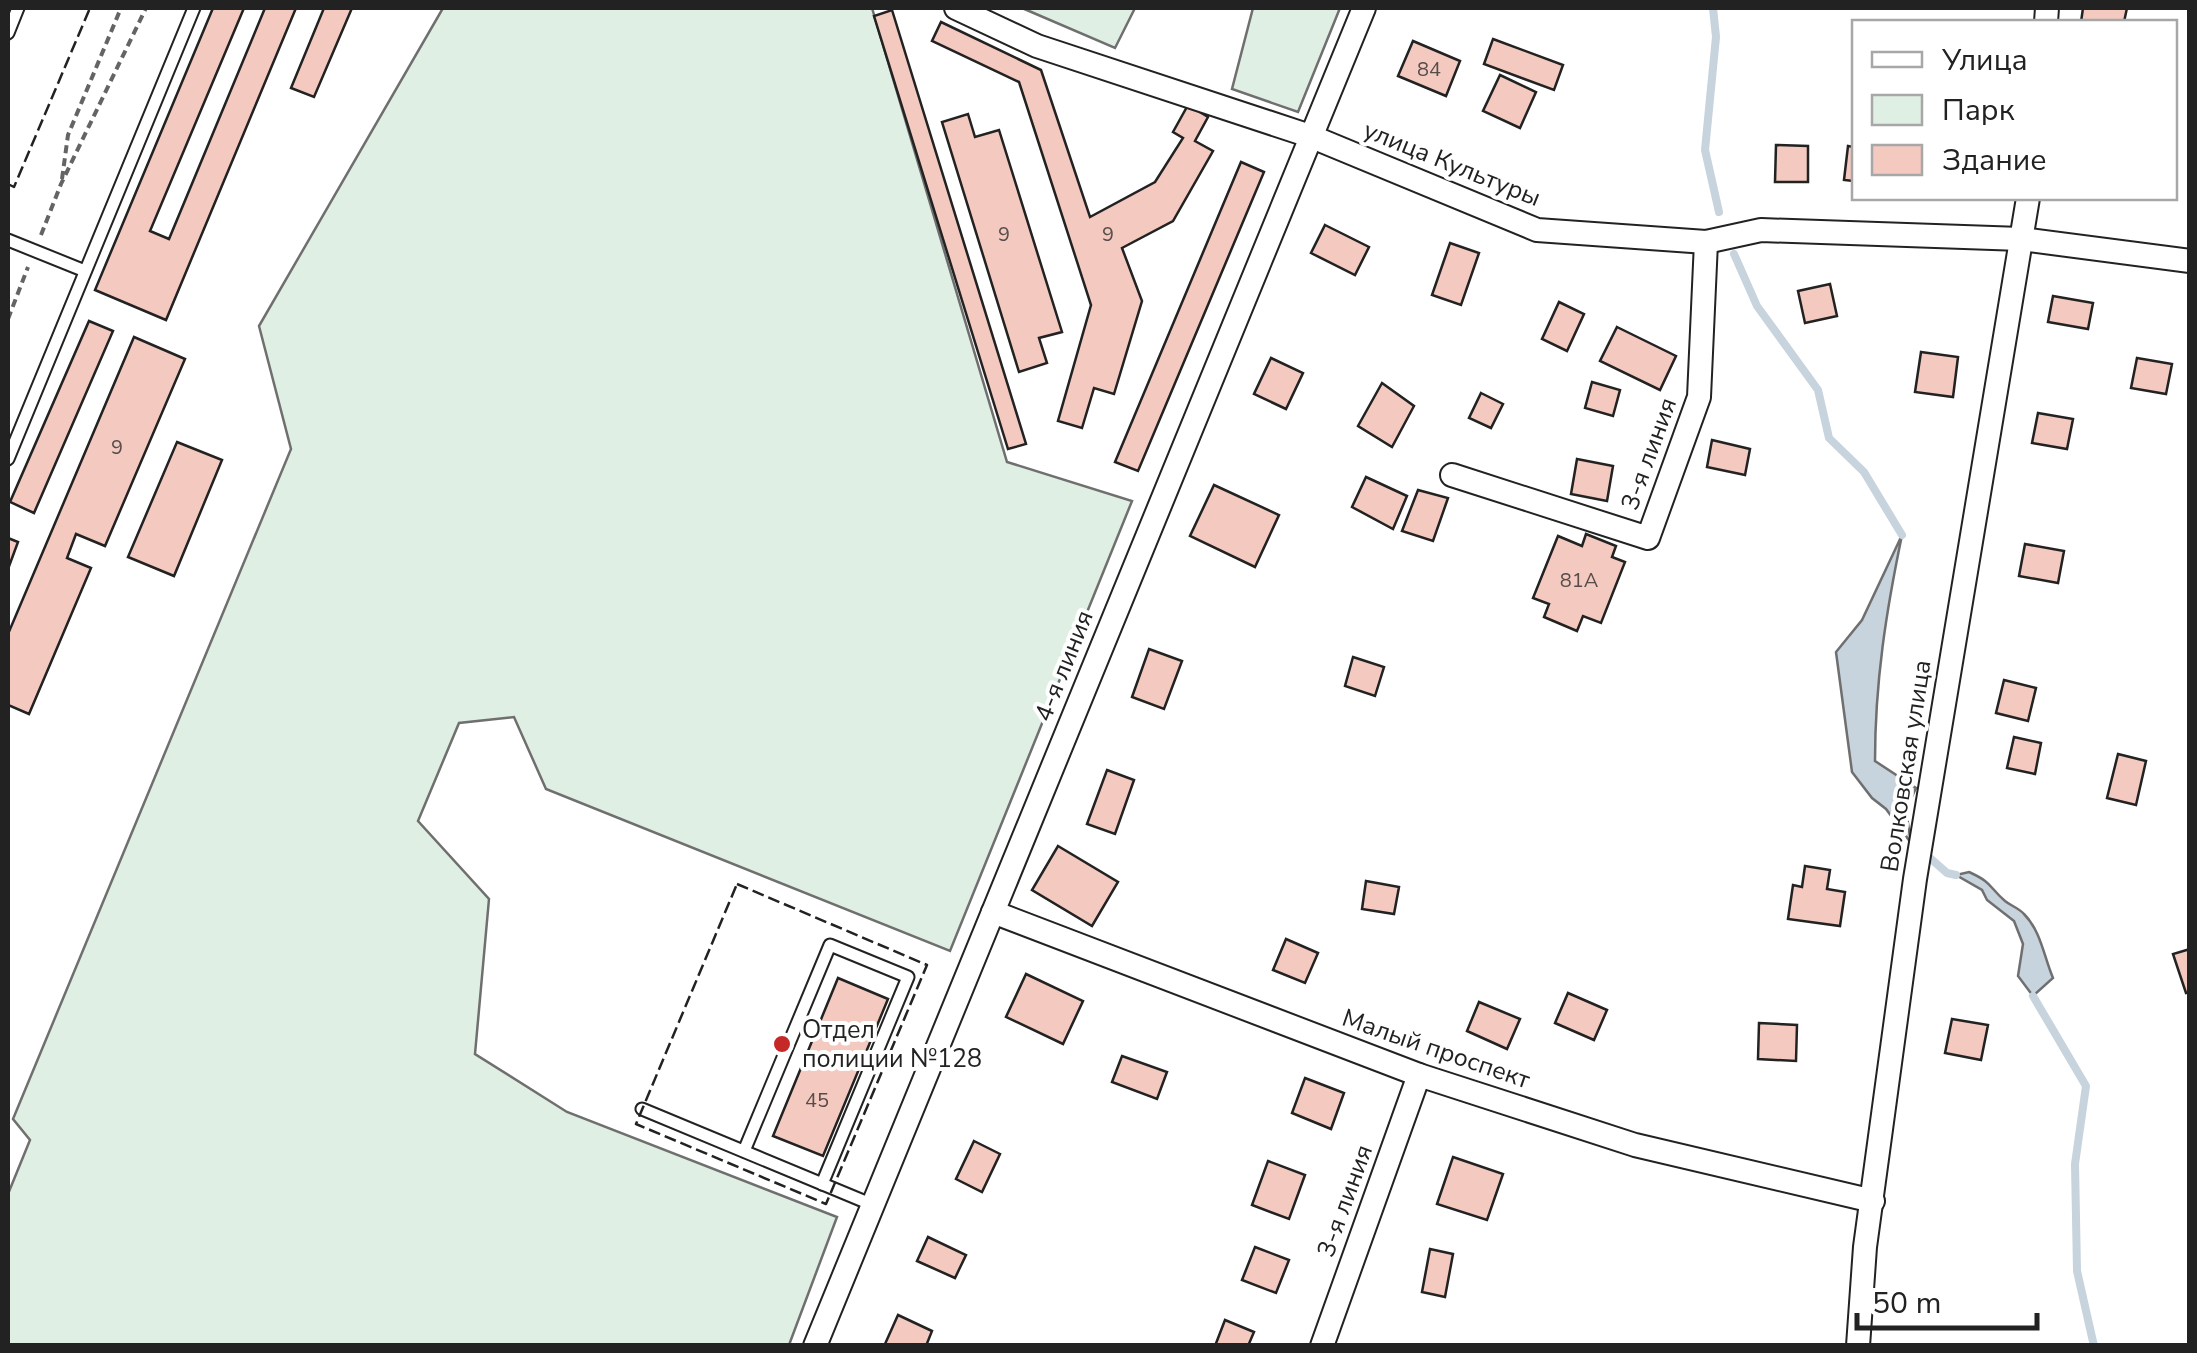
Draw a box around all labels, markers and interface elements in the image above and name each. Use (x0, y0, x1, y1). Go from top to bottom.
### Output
legend (1852, 20, 2177, 200)
text: Улица (1941, 40, 2028, 81)
house number: 84 (1417, 56, 1441, 83)
text: Парк (1942, 90, 2015, 131)
street label: улица Культуры (1358, 113, 1546, 215)
text: Здание (1942, 140, 2047, 181)
house number: 9 (998, 221, 1010, 248)
house number: 9 (1102, 221, 1114, 248)
street label: 3-я линия (1613, 393, 1685, 515)
house number: 9 (111, 434, 123, 461)
house number: 81А (1560, 567, 1599, 594)
street label: 4-я линия (1026, 605, 1102, 727)
street label: Волковская улица (1872, 658, 1940, 874)
street label: Малый проспект (1338, 1001, 1534, 1097)
place label: Отдел полиции №128 (802, 1013, 982, 1076)
marker: Отдел полиции №128 (771, 1033, 793, 1055)
house number: 45 (805, 1087, 829, 1114)
street label: 3-я линия (1309, 1140, 1381, 1262)
scale bar (1857, 1268, 2037, 1330)
text: 50 m (1872, 1283, 1941, 1324)

